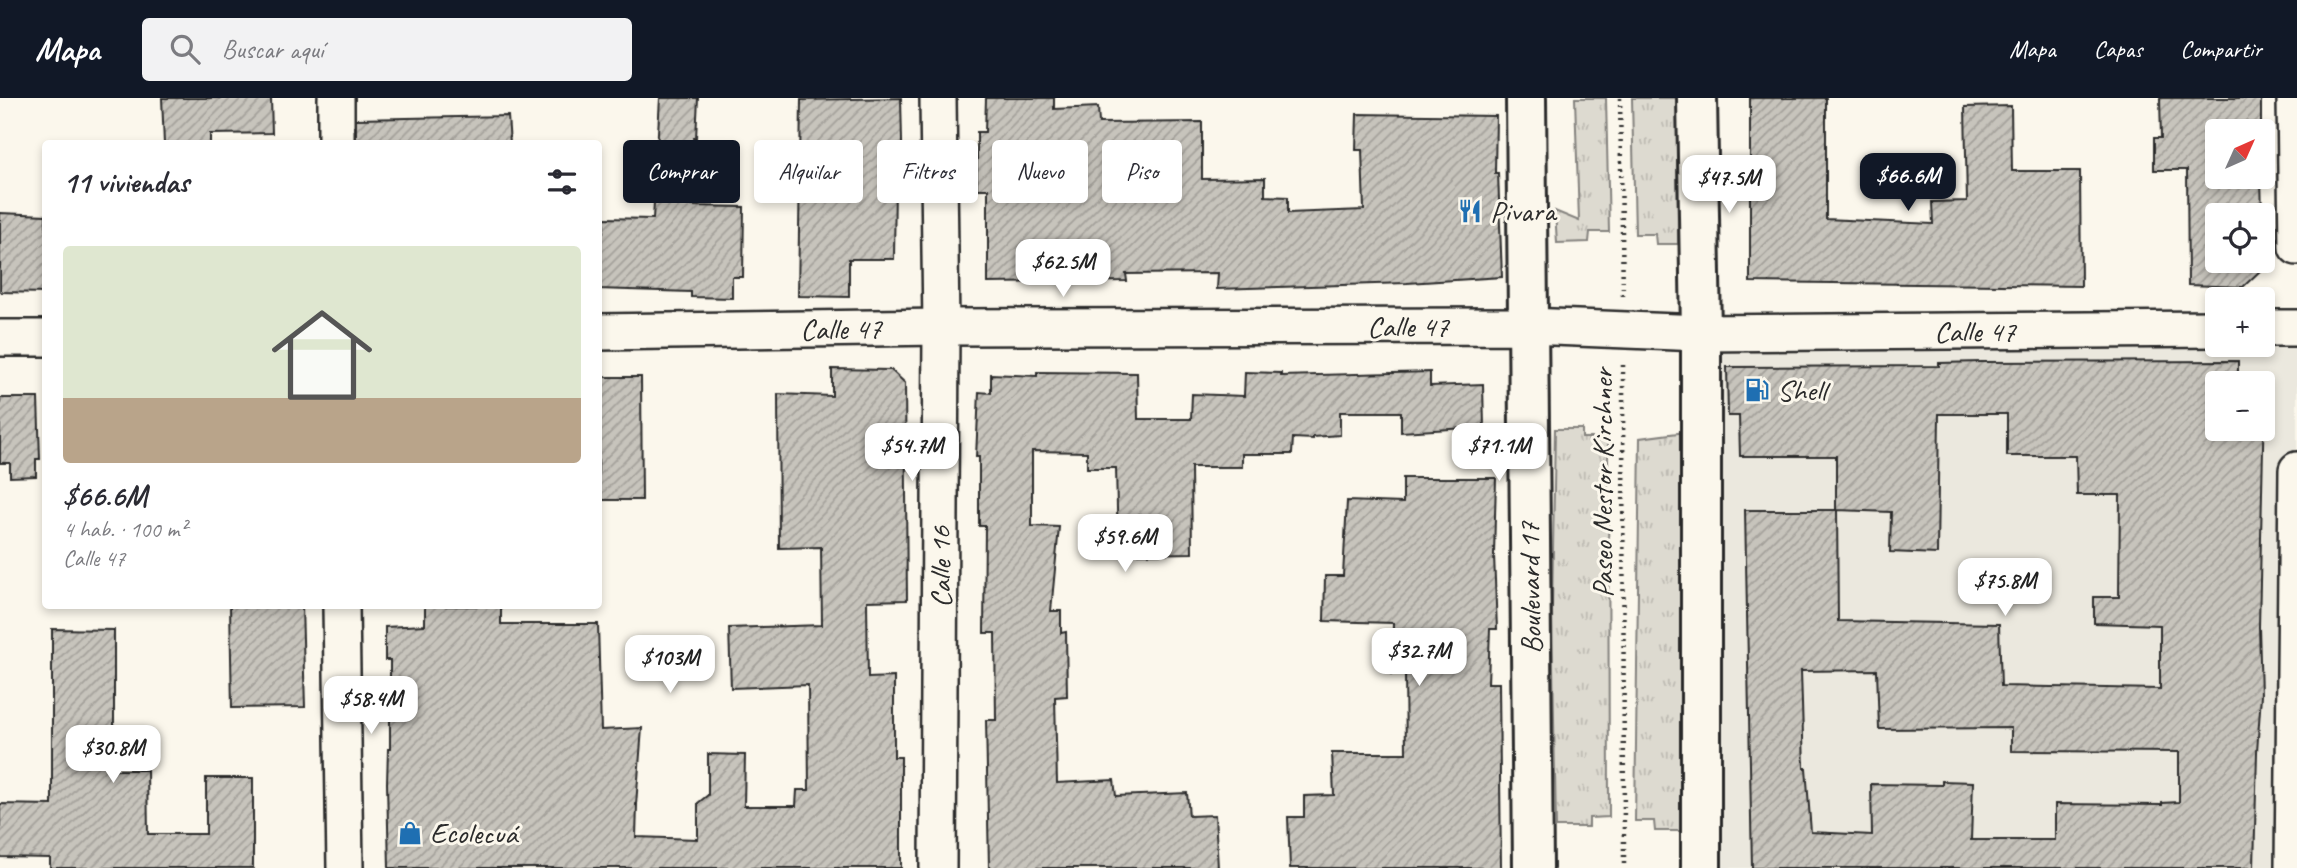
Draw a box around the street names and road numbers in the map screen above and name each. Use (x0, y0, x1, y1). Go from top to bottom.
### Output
street label: Calle 47 (1367, 307, 1450, 345)
street label: Calle 47 (800, 309, 884, 349)
street label: Calle 47 (1934, 312, 2017, 350)
street label: Paseo Nestor Kirchner (1583, 366, 1621, 598)
street label: Boulevard 17 (1510, 520, 1550, 654)
street label: Calle 16 (921, 525, 959, 608)

